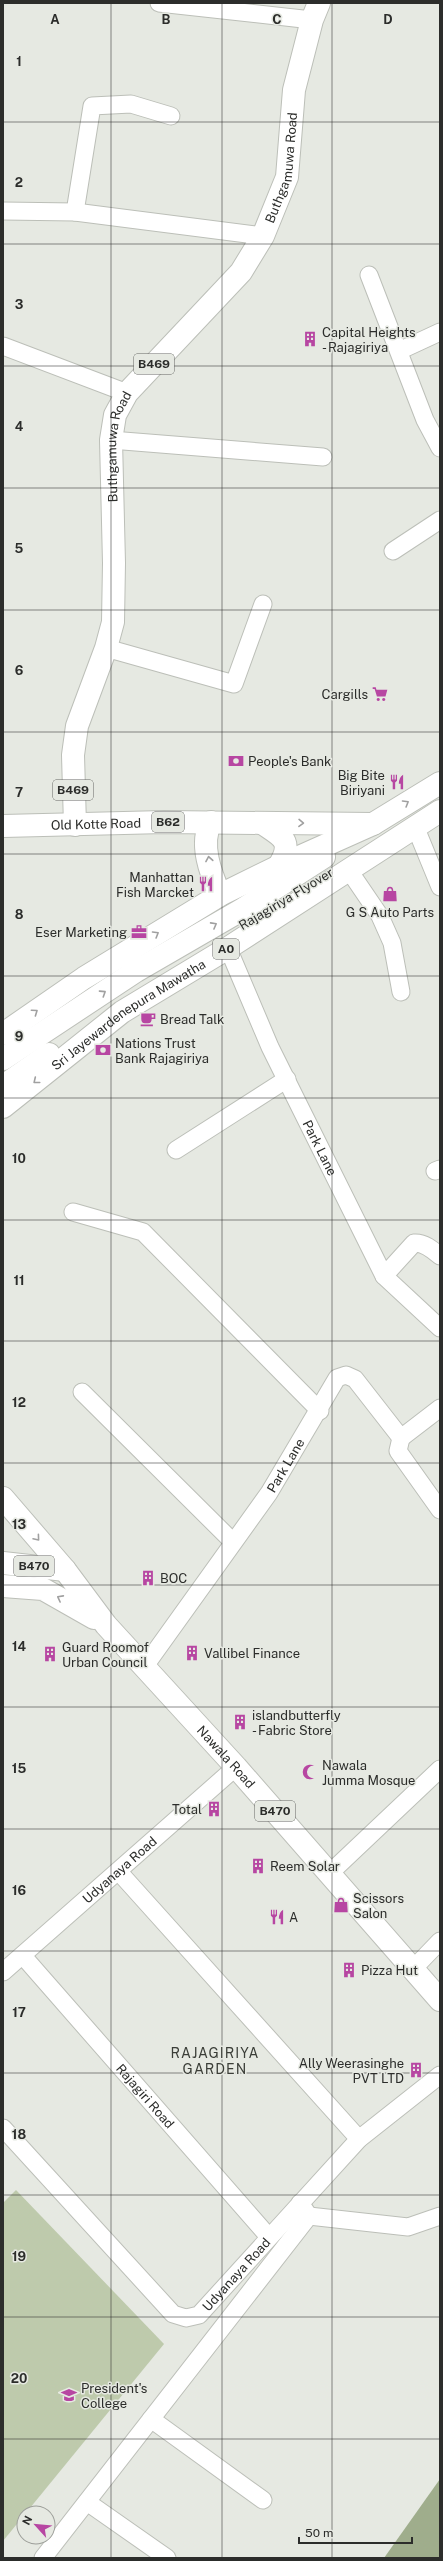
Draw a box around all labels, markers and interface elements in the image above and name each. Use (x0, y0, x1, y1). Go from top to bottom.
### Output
text: A (50, 12, 60, 27)
text: B (162, 12, 171, 27)
text: C (272, 12, 282, 27)
text: D (383, 12, 393, 27)
text: 1 (16, 54, 22, 69)
street label: Buthgamuwa Road (262, 112, 300, 225)
text: 2 (15, 175, 23, 190)
text: 3 (15, 297, 24, 312)
place label: Capital Heights - Rajagiriya (322, 325, 416, 355)
building icon: Capital Heights - Rajagiriya (301, 330, 319, 348)
road number: B469 (134, 354, 174, 374)
street label: Buthgamuwa Road (103, 388, 134, 503)
text: 4 (15, 419, 24, 434)
text: 5 (15, 541, 24, 556)
text: 6 (15, 663, 24, 678)
supermarket icon: Cargills (371, 685, 389, 703)
place label: Cargills (322, 687, 368, 702)
bank icon: People's Bank (227, 752, 245, 770)
place label: People's Bank (248, 754, 331, 769)
place label: Big Bite Biriyani (338, 768, 385, 798)
restaurant icon: Big Bite Biriyani (388, 773, 406, 791)
road number: B469 (53, 780, 93, 800)
text: 7 (15, 785, 23, 800)
one-way arrow (402, 801, 409, 808)
road number: B62 (152, 812, 184, 832)
street label: Old Kotte Road (51, 815, 141, 832)
one-way arrow (298, 819, 304, 827)
one-way arrow (205, 856, 213, 862)
street label: Rajagiriya Flyover (236, 865, 336, 933)
place label: Manhattan Fish Marcket (116, 870, 194, 900)
restaurant icon: Manhattan Fish Marcket (197, 875, 215, 893)
shop icon: G S Auto Parts (381, 885, 399, 903)
place label: G S Auto Parts (346, 905, 434, 920)
text: 8 (15, 907, 24, 922)
office icon: Eser Marketing (130, 923, 148, 941)
one-way arrow (209, 923, 217, 930)
place label: Eser Marketing (35, 925, 127, 940)
one-way arrow (152, 932, 159, 939)
road number: A0 (213, 939, 239, 959)
street label: Sri Jayewardenepura Mawatha (48, 956, 208, 1073)
one-way arrow (99, 991, 106, 998)
one-way arrow (31, 1009, 38, 1017)
cafe icon: Bread Talk (139, 1010, 157, 1028)
place label: Bread Talk (160, 1012, 224, 1027)
text: 9 (15, 1029, 23, 1044)
place label: Nations Trust Bank Rajagiriya (115, 1036, 209, 1066)
bank icon: Nations Trust Bank Rajagiriya (94, 1041, 112, 1059)
one-way arrow (33, 1077, 41, 1084)
street label: Park Lane (300, 1117, 340, 1178)
text: 10 (12, 1151, 26, 1166)
text: 11 (13, 1273, 25, 1288)
text: 12 (12, 1395, 26, 1410)
street label: Park Lane (264, 1436, 307, 1495)
text: 13 (12, 1517, 26, 1532)
one-way arrow (33, 1533, 40, 1541)
road number: B470 (14, 1556, 54, 1576)
building icon: BOC (139, 1569, 157, 1587)
place label: BOC (160, 1571, 187, 1586)
one-way arrow (57, 1595, 64, 1603)
text: 14 (12, 1639, 27, 1654)
place label: Guard Roomof Urban Council (62, 1640, 149, 1670)
building icon: Vallibel Finance (183, 1644, 201, 1662)
building icon: Guard Roomof Urban Council (41, 1645, 59, 1663)
place label: Vallibel Finance (204, 1646, 300, 1661)
place label: islandbutterfly - Fabric Store (252, 1708, 341, 1738)
building icon: islandbutterfly - Fabric Store (231, 1713, 249, 1731)
street label: Nawala Road (194, 1722, 258, 1791)
place label: Nawala Jumma Mosque (322, 1758, 415, 1788)
text: 15 (12, 1761, 26, 1776)
mosque icon: Nawala Jumma Mosque (301, 1763, 319, 1781)
building icon: Total (205, 1800, 223, 1818)
road number: B470 (255, 1801, 295, 1821)
place label: Total (172, 1802, 202, 1817)
street label: Udyanaya Road (79, 1833, 159, 1906)
building icon: Reem Solar (249, 1857, 267, 1875)
place label: Reem Solar (270, 1859, 340, 1874)
text: 16 (12, 1883, 26, 1898)
place label: Scissors Salon (353, 1891, 404, 1921)
shop icon: Scissors Salon (332, 1896, 350, 1914)
restaurant icon: A (268, 1908, 286, 1926)
place label: A (289, 1910, 298, 1925)
building icon: Pizza Hut (340, 1961, 358, 1979)
place label: Pizza Hut (361, 1963, 418, 1978)
text: 17 (12, 2005, 26, 2020)
district label: RAJAGIRIYA GARDEN (171, 2045, 259, 2077)
place label: Ally Weerasinghe PVT LTD (299, 2056, 404, 2086)
street label: Rajagiri Road (113, 2061, 178, 2131)
building icon: Ally Weerasinghe PVT LTD (407, 2061, 425, 2079)
text: 18 (12, 2127, 26, 2142)
street label: Udyanaya Road (199, 2235, 273, 2314)
text: 19 (12, 2249, 26, 2264)
text: 20 (11, 2371, 27, 2386)
place label: President's College (81, 2381, 147, 2411)
school or university icon: President's College (60, 2386, 78, 2404)
north arrow (16, 2505, 56, 2545)
text: N (20, 2514, 34, 2527)
scale bar (299, 2519, 412, 2545)
text: 50 m (305, 2526, 333, 2540)

